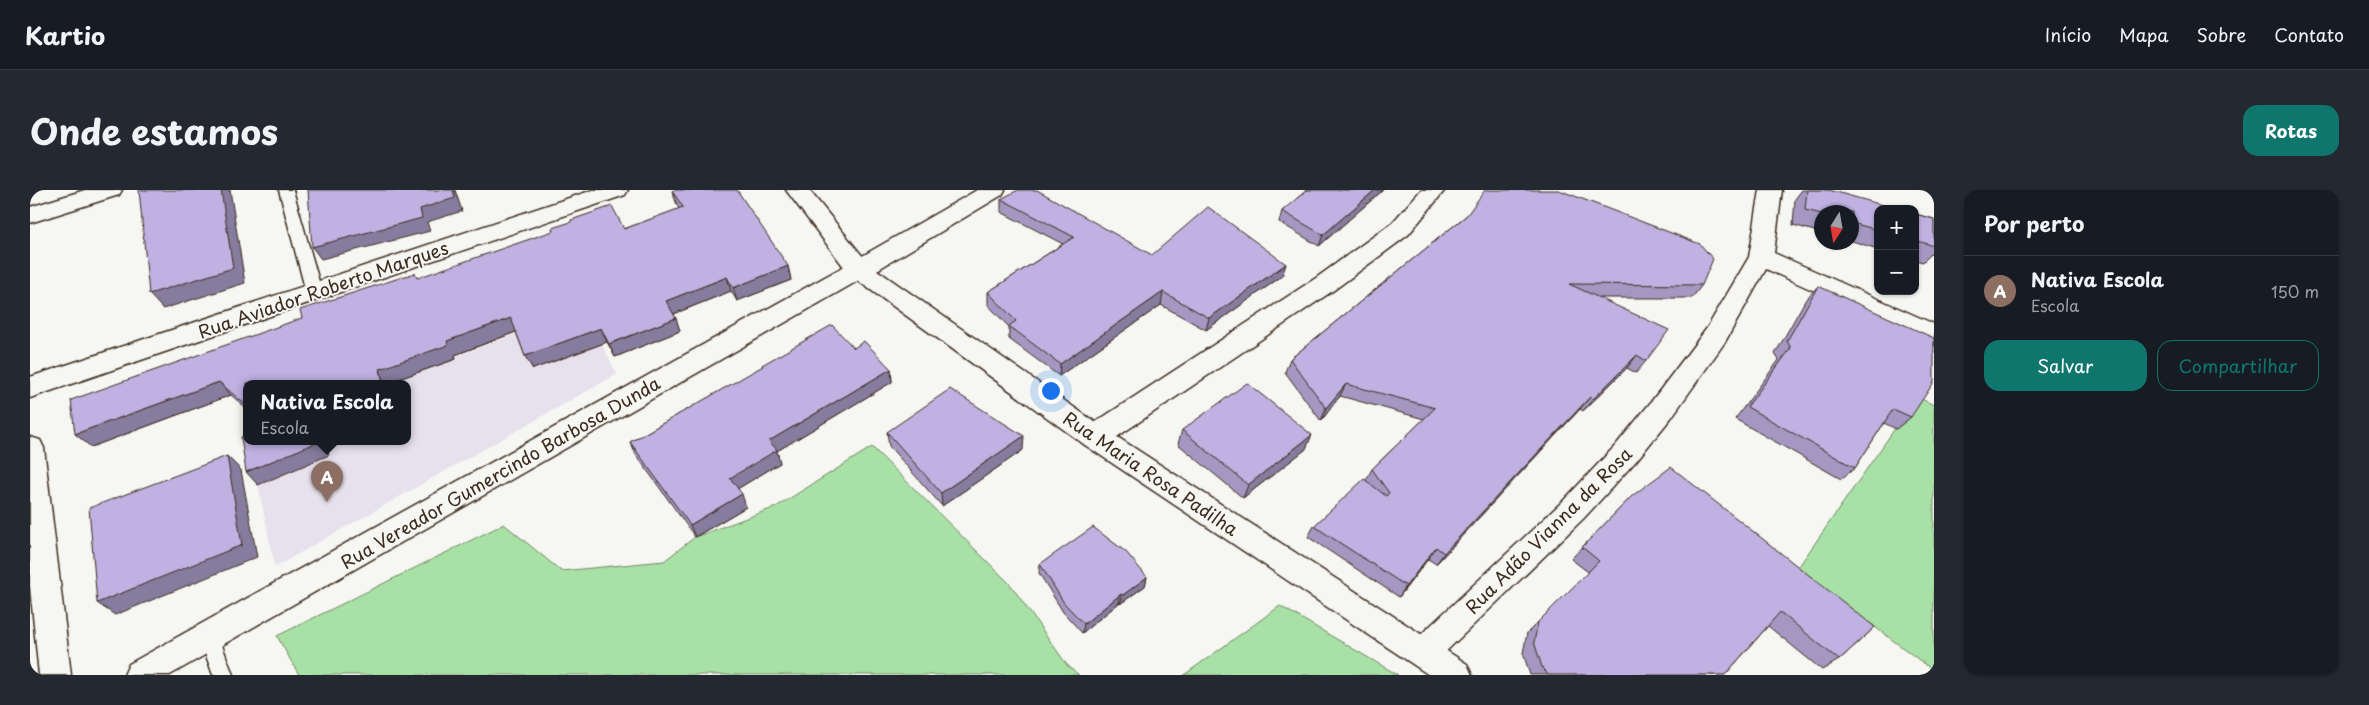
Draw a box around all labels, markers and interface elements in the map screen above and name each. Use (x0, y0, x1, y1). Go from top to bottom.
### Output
text: Kartio (25, 17, 105, 53)
text: Início (2045, 21, 2091, 48)
text: Mapa (2119, 21, 2169, 48)
text: Sobre (2197, 21, 2246, 48)
text: Contato (2274, 21, 2344, 48)
text: Onde estamos (30, 104, 278, 157)
button: Rotas (2243, 105, 2339, 156)
north arrow (1814, 205, 1859, 250)
map controls (1874, 205, 1919, 295)
button: + (1874, 205, 1919, 250)
text: Por perto (1984, 207, 2084, 239)
street label: Rua Aviador Roberto Marques (194, 233, 452, 345)
button: − (1874, 250, 1919, 295)
text: Nativa Escola (2031, 265, 2164, 293)
text: A (1994, 279, 2006, 303)
text: 150 m (2271, 279, 2319, 303)
text: Escola (2031, 293, 2079, 317)
button: Salvar (1984, 340, 2147, 391)
button: Compartilhar (2157, 340, 2319, 391)
street label: Rua Vereador Gumercindo Barbosa Dunda (335, 369, 665, 575)
your location (1038, 378, 1064, 404)
popup (243, 380, 411, 445)
text: Nativa Escola (261, 387, 393, 415)
street label: Rua Maria Rosa Padilha (1058, 404, 1245, 542)
text: Escola (261, 415, 309, 439)
street label: Rua Adão Vianna da Rosa (1459, 440, 1638, 619)
pin: A (311, 461, 343, 502)

